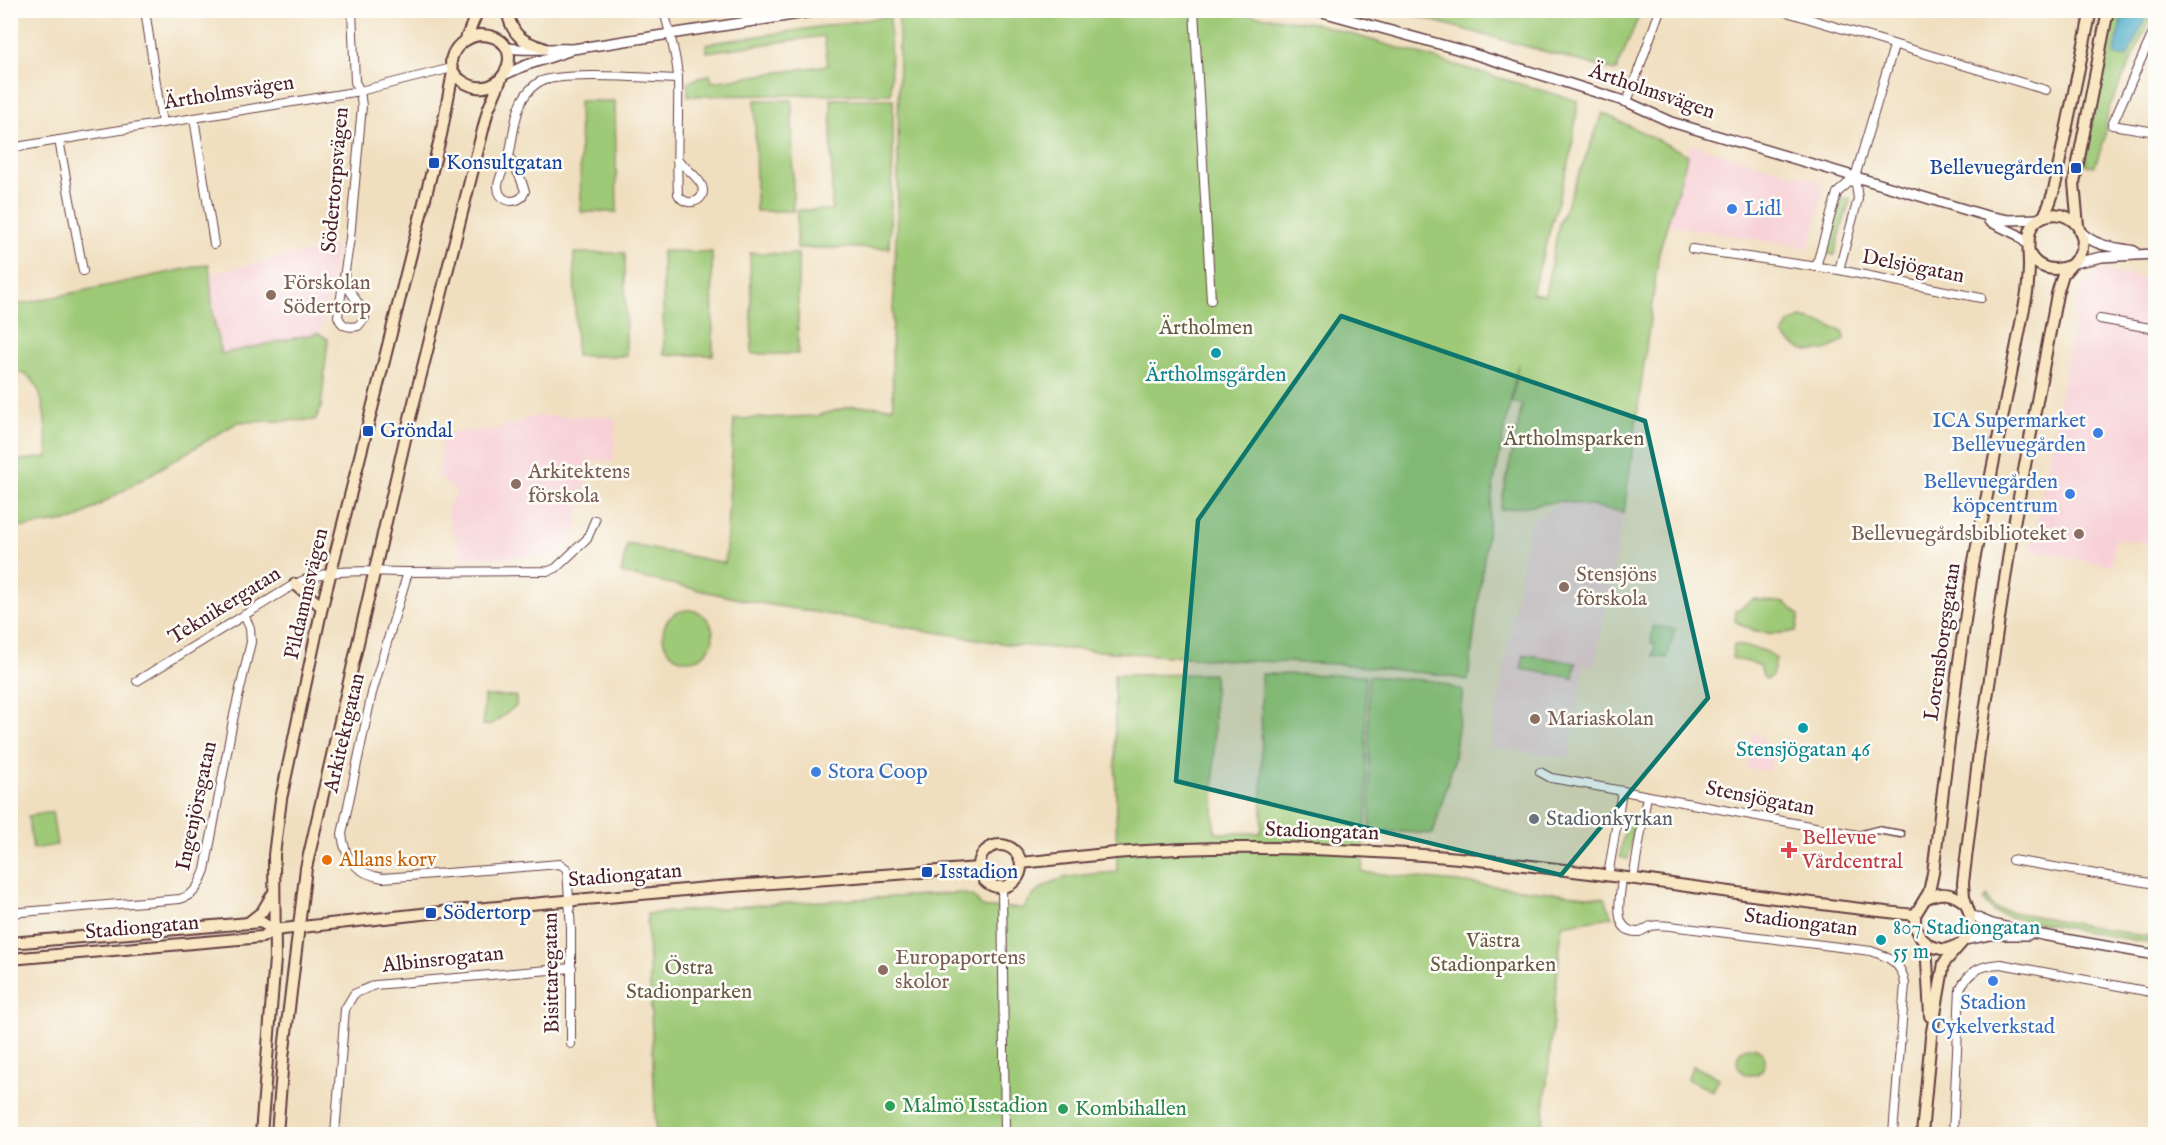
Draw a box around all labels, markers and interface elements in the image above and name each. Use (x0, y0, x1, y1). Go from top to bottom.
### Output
street label: Ärtholmsvägen (1585, 57, 1719, 126)
street label: Ärtholmsvägen (161, 68, 296, 117)
street label: Södertorpsvägen (316, 106, 356, 254)
place label: Konsultgatan (446, 150, 563, 177)
place label: Bellevuegården (1929, 155, 2064, 182)
marker: Konsultgatan (427, 156, 441, 170)
marker: Bellevuegården (2069, 161, 2083, 175)
place label: Lidl (1744, 196, 1782, 223)
marker: Lidl (1725, 202, 1739, 216)
street label: Delsjögatan (1859, 244, 1967, 290)
place label: Förskolan Södertorp (283, 270, 371, 321)
marker: Förskolan Södertorp (264, 288, 278, 302)
park label: Ärtholmen (1158, 314, 1253, 342)
marker: Ärtholmsgården (1209, 346, 1223, 360)
place label: Ärtholmsgården (1144, 361, 1287, 389)
place label: ICA Supermarket Bellevuegården (1932, 408, 2086, 459)
place label: Gröndal (380, 418, 453, 445)
marker: Gröndal (361, 424, 375, 438)
park label: Ärtholmsparken (1503, 425, 1644, 453)
marker: ICA Supermarket Bellevuegården (2091, 426, 2105, 440)
place label: Arkitektens förskola (527, 459, 630, 510)
place label: Bellevuegården köpcentrum (1923, 469, 2058, 520)
marker: Arkitektens förskola (509, 477, 523, 491)
marker: Bellevuegården köpcentrum (2063, 487, 2077, 501)
place label: Bellevuegårdsbiblioteket (1851, 521, 2067, 548)
street label: Pildammsvägen (279, 526, 335, 662)
marker: Bellevuegårdsbiblioteket (2072, 527, 2086, 541)
street label: Teknikergatan (164, 561, 286, 651)
street label: Lorensborgsgatan (1919, 561, 1967, 723)
place label: Stensjöns förskola (1576, 562, 1657, 613)
marker: Stensjöns förskola (1557, 580, 1571, 594)
street label: Arkitektgatan (318, 671, 372, 796)
place label: Mariaskolan (1547, 706, 1654, 733)
marker: Mariaskolan (1528, 712, 1542, 726)
marker: Stensjögatan 46 (1796, 721, 1810, 735)
place label: Stensjögatan 46 (1736, 737, 1871, 764)
street label: Ingenjörsgatan (170, 739, 224, 873)
place label: Stora Coop (828, 759, 928, 786)
marker: Stora Coop (809, 765, 823, 779)
street label: Stensjögatan (1703, 775, 1817, 823)
place label: Stadionkyrkan (1546, 806, 1673, 833)
marker: Stadionkyrkan (1527, 812, 1541, 826)
street label: Stadiongatan (1264, 817, 1380, 847)
place label: Bellevue Vårdcentral (1801, 825, 1903, 876)
marker: Bellevue Vårdcentral (1780, 841, 1798, 859)
place label: Allans korv (338, 847, 437, 874)
marker: Allans korv (320, 853, 334, 867)
street label: Stadiongatan (567, 858, 683, 894)
place label: Isstadion (939, 859, 1018, 886)
marker: Isstadion (920, 865, 934, 879)
place label: Södertorp (443, 900, 531, 927)
street label: Stadiongatan (1743, 903, 1859, 943)
marker: Södertorp (424, 906, 438, 920)
street label: Stadiongatan (84, 910, 200, 946)
street label: Bisittaregatan (537, 912, 567, 1034)
place label: 807 Stadiongatan 55 m (1893, 915, 2040, 966)
park label: Västra Stadionparken (1430, 928, 1556, 979)
marker: 807 Stadiongatan 55 m (1874, 933, 1888, 947)
street label: Albinsrogatan (380, 940, 505, 980)
place label: Europaportens skolor (895, 945, 1026, 996)
park label: Östra Stadionparken (626, 955, 752, 1006)
marker: Europaportens skolor (876, 963, 890, 977)
marker: Stadion Cykelverkstad (1986, 974, 2000, 988)
place label: Stadion Cykelverkstad (1931, 990, 2056, 1041)
place label: Malmö Isstadion (902, 1093, 1048, 1120)
place label: Kombihallen (1075, 1096, 1187, 1123)
marker: Malmö Isstadion (883, 1099, 897, 1113)
marker: Kombihallen (1056, 1102, 1070, 1116)

